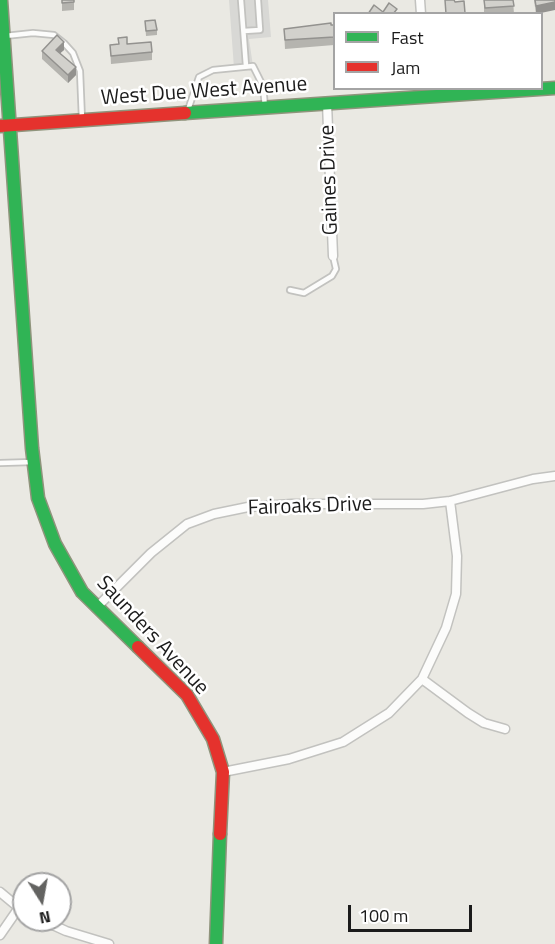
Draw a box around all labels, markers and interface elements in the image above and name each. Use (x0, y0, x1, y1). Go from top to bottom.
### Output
legend (333, 12, 543, 90)
text: Fast (391, 24, 424, 51)
text: Jam (391, 54, 420, 81)
street label: West Due West Avenue (100, 72, 308, 112)
street label: Gaines Drive (315, 124, 345, 236)
street label: Fairoaks Drive (247, 492, 373, 522)
street label: Saunders Avenue (90, 571, 214, 701)
north arrow (12, 872, 72, 932)
scale bar (351, 893, 476, 931)
text: 100 m (359, 902, 408, 929)
text: N (37, 905, 53, 931)

